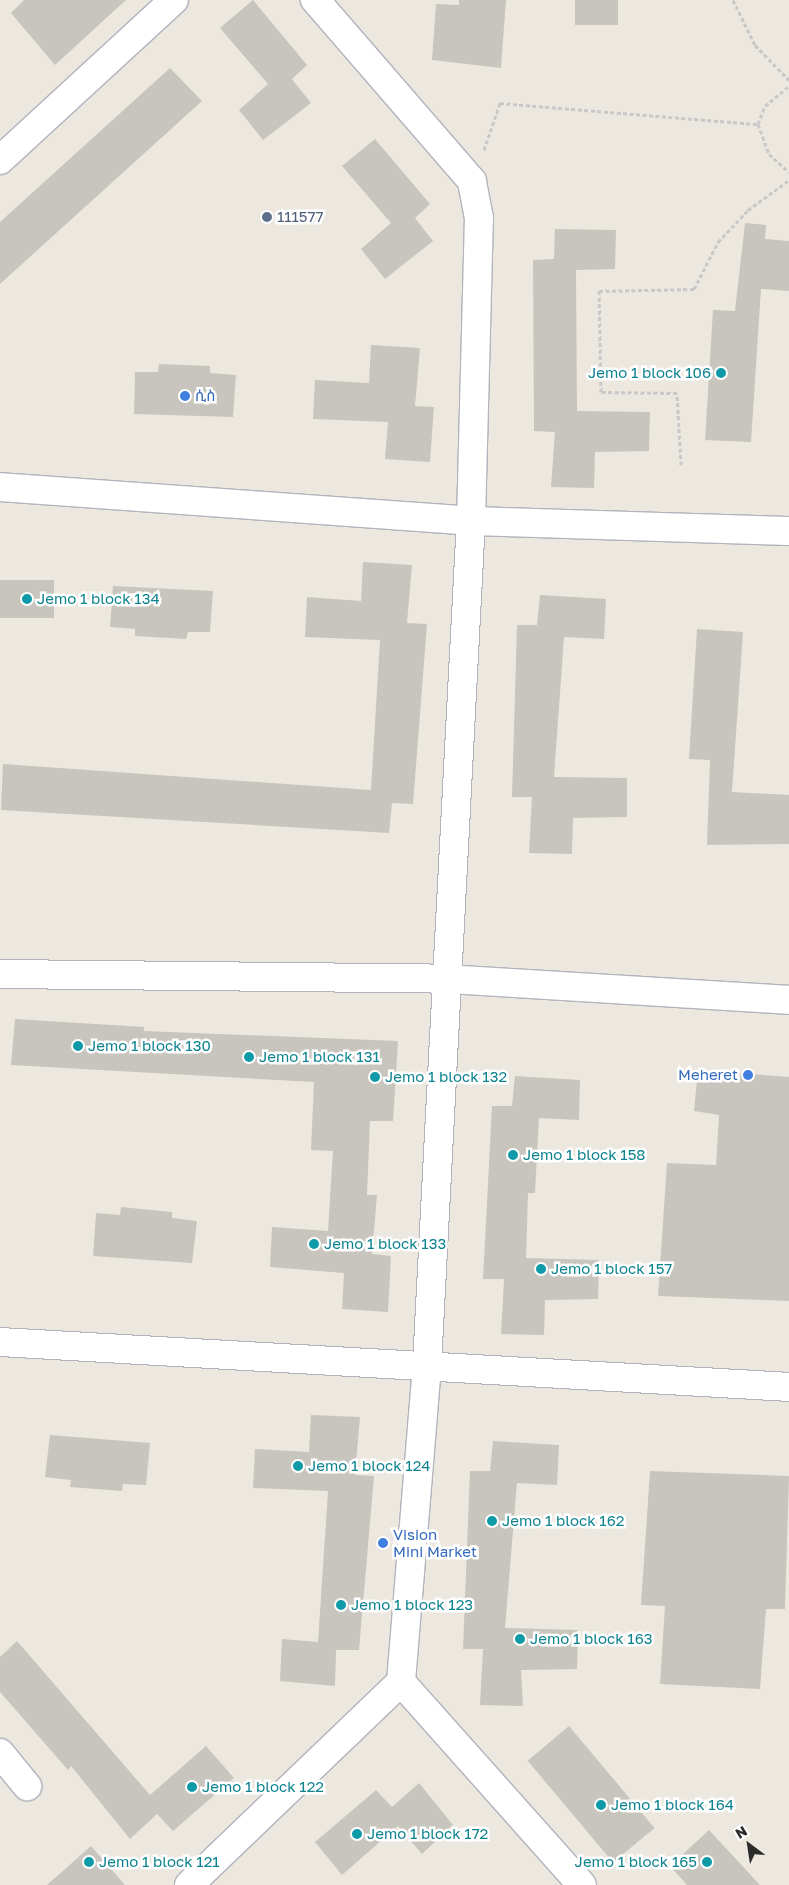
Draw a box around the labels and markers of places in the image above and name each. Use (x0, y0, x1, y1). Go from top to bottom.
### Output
place label: 111577 (277, 208, 323, 226)
marker: 111577 (261, 211, 273, 223)
place label: Jemo 1 block 106 (588, 364, 711, 382)
marker: Jemo 1 block 106 (715, 367, 727, 379)
place label: ሲስ (195, 387, 215, 405)
marker: ሲስ (179, 390, 191, 402)
place label: Jemo 1 block 134 (37, 590, 160, 608)
marker: Jemo 1 block 134 (21, 593, 33, 605)
place label: Jemo 1 block 130 (88, 1037, 211, 1055)
marker: Jemo 1 block 130 (72, 1040, 84, 1052)
place label: Jemo 1 block 131 (259, 1048, 380, 1066)
marker: Jemo 1 block 131 (243, 1051, 255, 1063)
place label: Meheret (678, 1066, 738, 1084)
place label: Jemo 1 block 132 (385, 1068, 507, 1086)
marker: Meheret (742, 1069, 754, 1081)
marker: Jemo 1 block 132 (369, 1071, 381, 1083)
place label: Jemo 1 block 158 (523, 1146, 645, 1164)
marker: Jemo 1 block 158 (507, 1149, 519, 1161)
place label: Jemo 1 block 133 (324, 1235, 446, 1253)
marker: Jemo 1 block 133 (308, 1238, 320, 1250)
place label: Jemo 1 block 157 (551, 1260, 672, 1278)
marker: Jemo 1 block 157 (535, 1263, 547, 1275)
place label: Jemo 1 block 124 (308, 1457, 430, 1475)
marker: Jemo 1 block 124 (292, 1460, 304, 1472)
place label: Jemo 1 block 162 (502, 1512, 624, 1530)
marker: Jemo 1 block 162 (486, 1515, 498, 1527)
place label: Vision Mini Market (393, 1525, 477, 1560)
marker: Vision Mini Market (377, 1537, 389, 1549)
place label: Jemo 1 block 123 (351, 1596, 473, 1614)
marker: Jemo 1 block 123 (335, 1599, 347, 1611)
place label: Jemo 1 block 163 (530, 1630, 652, 1648)
marker: Jemo 1 block 163 (514, 1633, 526, 1645)
place label: Jemo 1 block 122 (202, 1778, 324, 1796)
marker: Jemo 1 block 122 (186, 1781, 198, 1793)
place label: Jemo 1 block 164 (611, 1796, 734, 1814)
marker: Jemo 1 block 164 (595, 1799, 607, 1811)
place label: Jemo 1 block 172 (367, 1825, 488, 1843)
marker: Jemo 1 block 172 (351, 1828, 363, 1840)
place label: Jemo 1 block 121 (99, 1853, 220, 1871)
place label: Jemo 1 block 165 (575, 1853, 697, 1871)
marker: Jemo 1 block 121 (83, 1856, 95, 1868)
marker: Jemo 1 block 165 (701, 1856, 713, 1868)

